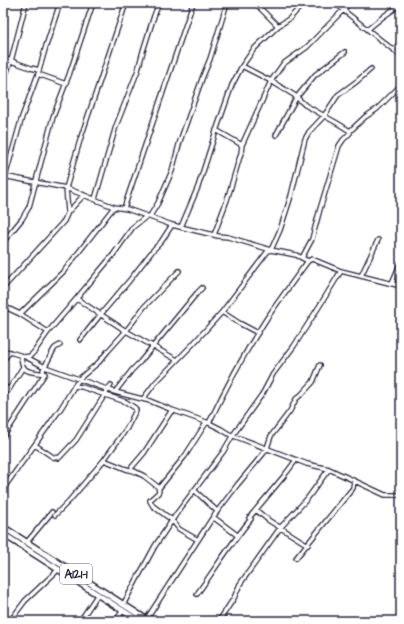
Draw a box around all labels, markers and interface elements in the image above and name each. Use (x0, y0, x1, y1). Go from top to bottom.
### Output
road number: A121-1 (60, 564, 92, 584)

